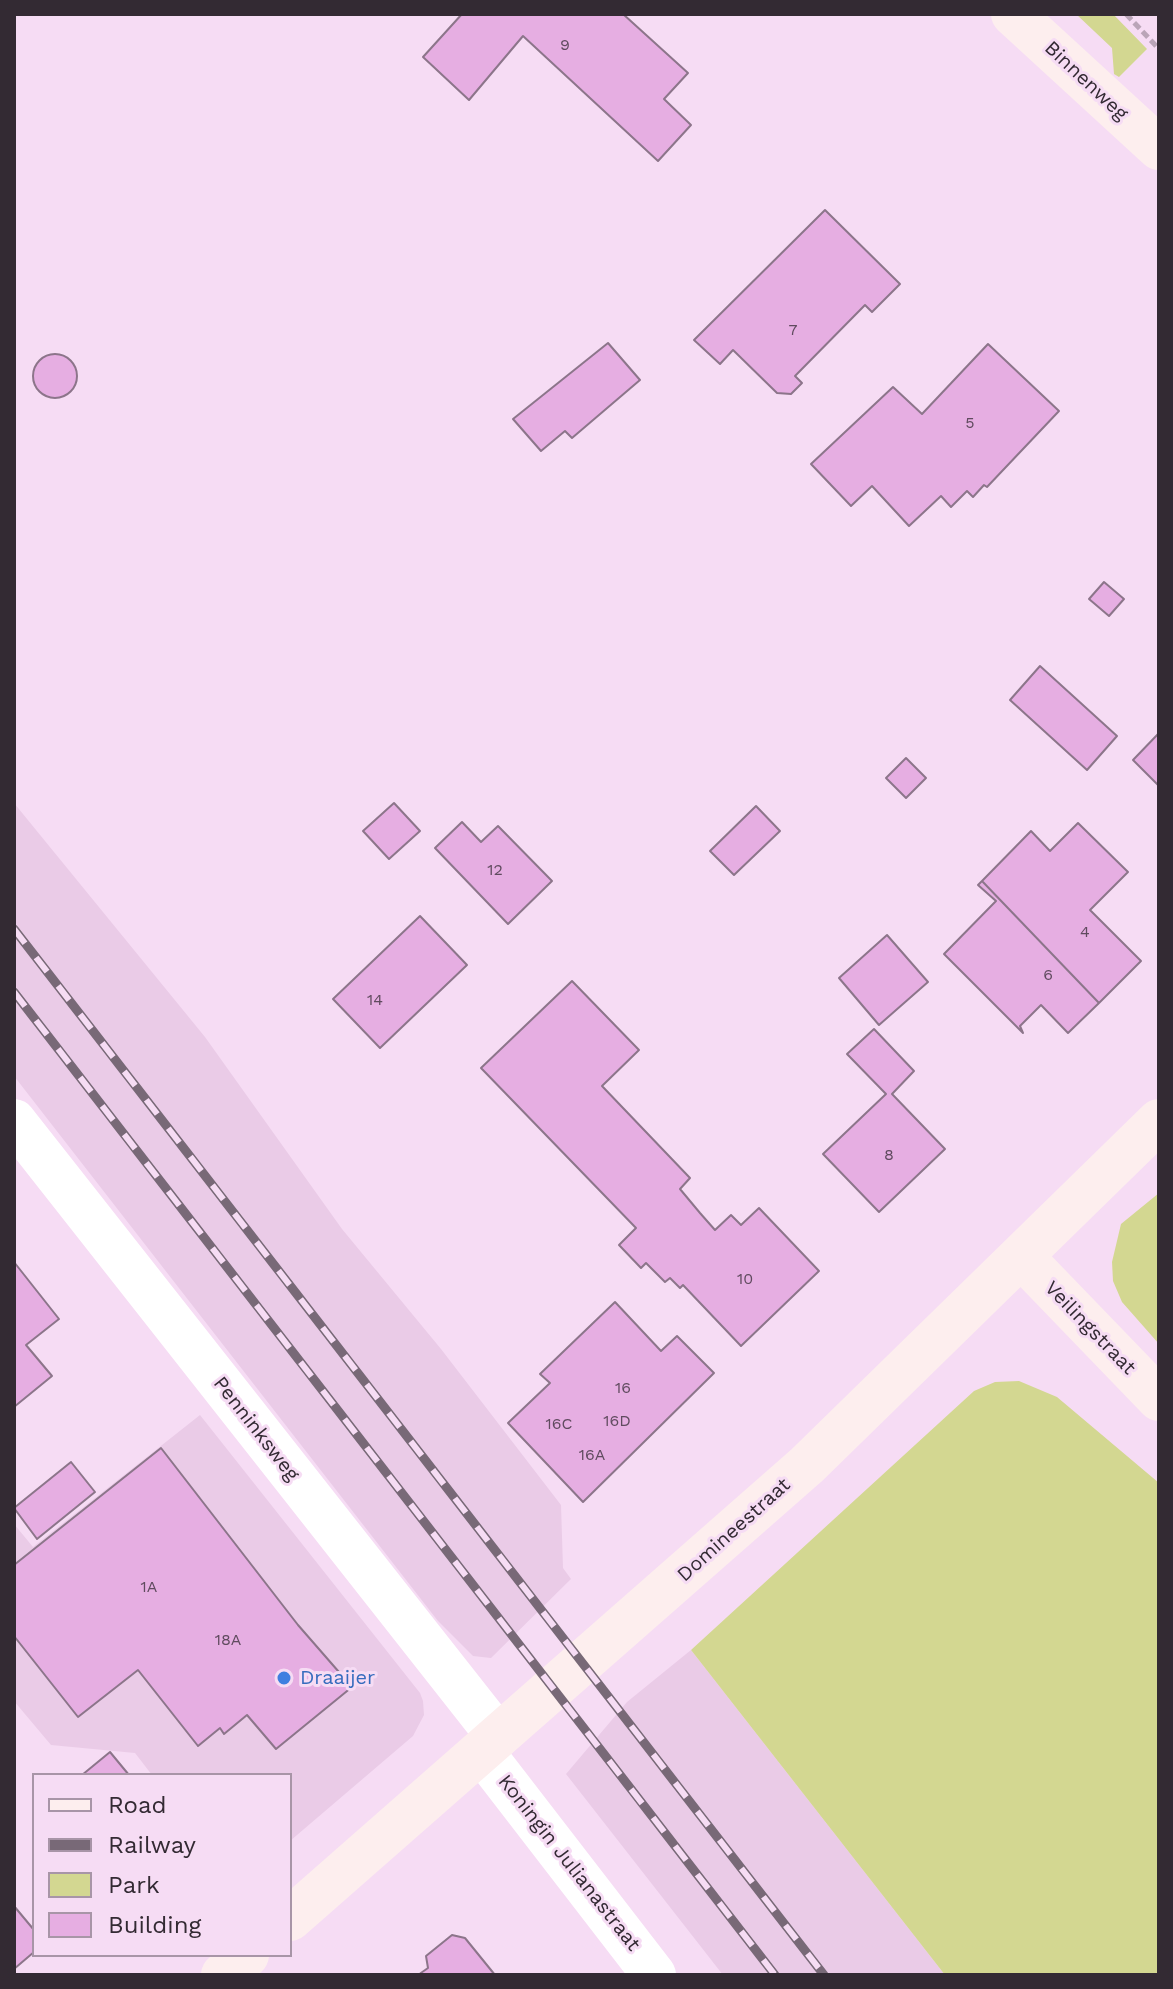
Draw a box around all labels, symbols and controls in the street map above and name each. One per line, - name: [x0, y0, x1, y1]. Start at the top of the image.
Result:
- house number: 9: [560, 35, 570, 55]
- street label: Binnenweg: [1039, 36, 1133, 126]
- house number: 7: [789, 320, 797, 340]
- house number: 5: [965, 413, 975, 433]
- house number: 12: [487, 860, 503, 880]
- house number: 4: [1080, 922, 1090, 942]
- house number: 6: [1043, 965, 1053, 985]
- house number: 14: [367, 990, 383, 1010]
- house number: 8: [884, 1145, 894, 1165]
- house number: 10: [737, 1269, 753, 1289]
- street label: Veilingstraat: [1039, 1276, 1141, 1380]
- street label: Penninksweg: [208, 1372, 304, 1486]
- house number: 16: [615, 1378, 631, 1398]
- house number: 16D: [603, 1411, 631, 1431]
- house number: 16C: [546, 1414, 572, 1434]
- house number: 16A: [579, 1445, 605, 1465]
- street label: Domineestraat: [673, 1473, 795, 1587]
- house number: 1A: [141, 1577, 157, 1597]
- house number: 18A: [215, 1630, 241, 1650]
- place label: Draaijer: [300, 1666, 375, 1690]
- marker: Draaijer: [275, 1669, 293, 1687]
- street label: Koningin Julianastraat: [493, 1770, 645, 1956]
- legend: [32, 1773, 292, 1957]
- text: Road: [108, 1791, 167, 1819]
- text: Railway: [108, 1831, 196, 1859]
- text: Park: [108, 1871, 160, 1899]
- text: Building: [108, 1911, 201, 1939]

